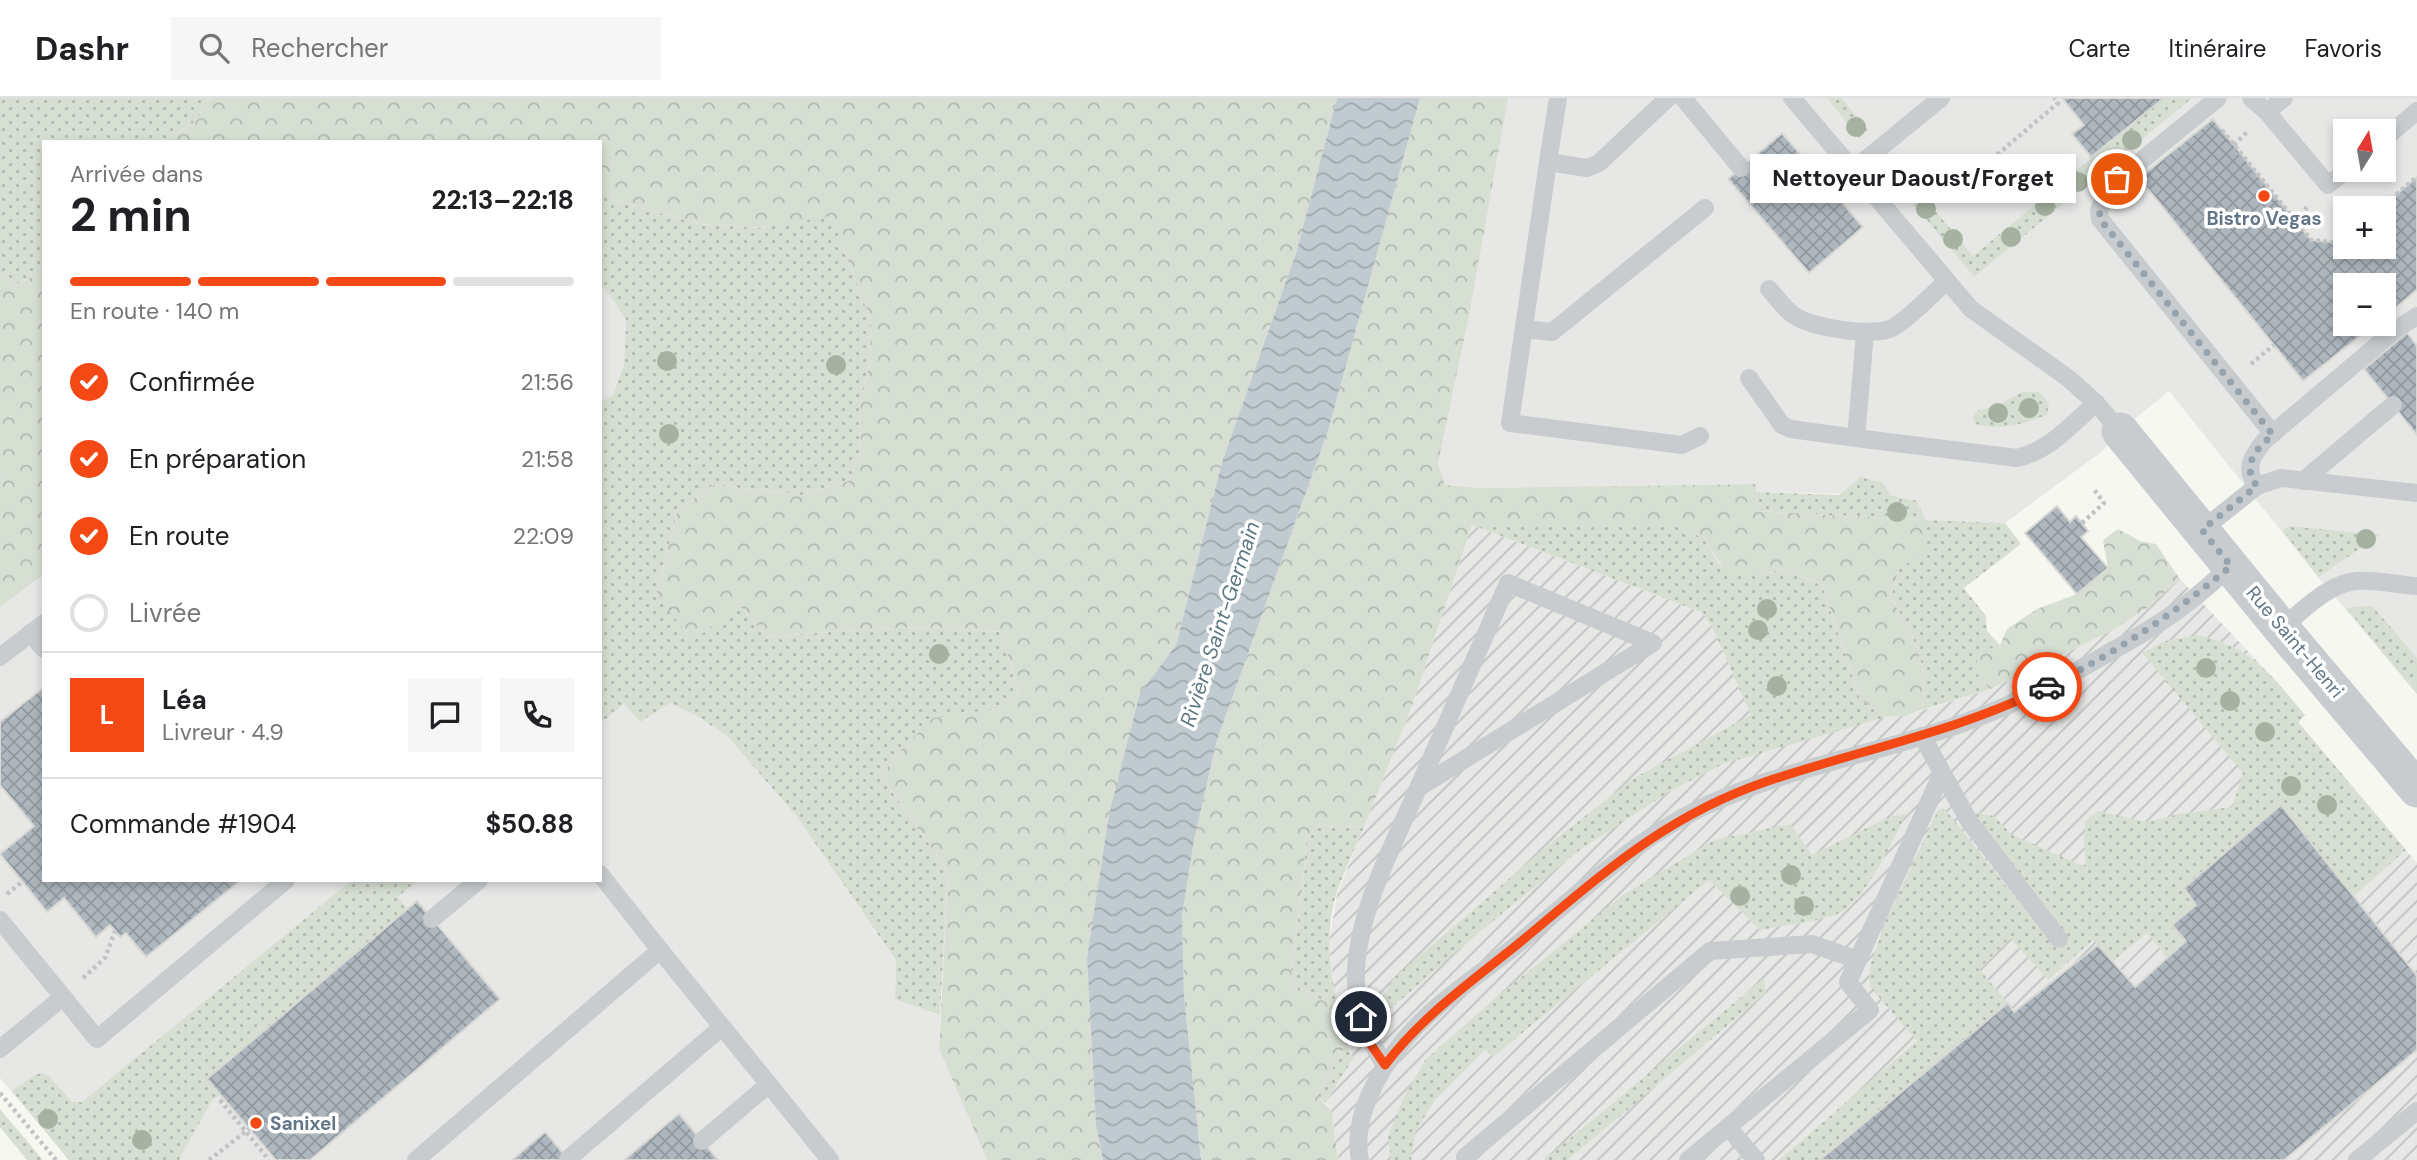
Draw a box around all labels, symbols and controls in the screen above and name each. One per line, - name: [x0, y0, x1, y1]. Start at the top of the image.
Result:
- search box: [171, 17, 661, 80]
- text: Dashr: [35, 27, 129, 70]
- icon: search: [195, 29, 233, 67]
- text: Rechercher: [251, 31, 388, 65]
- text: Carte: [2069, 33, 2130, 64]
- text: Itinéraire: [2168, 33, 2266, 64]
- text: Favoris: [2304, 33, 2382, 64]
- north arrow: [2333, 119, 2396, 182]
- map controls: [2333, 119, 2396, 336]
- pin: [2087, 149, 2147, 209]
- callout: Nettoyeur Daoust/Forget: [1750, 154, 2075, 204]
- text: Arrivée dans: [70, 159, 203, 189]
- icon: bag: [2098, 160, 2136, 198]
- text: Nettoyeur Daoust/Forget: [1772, 163, 2054, 193]
- text: 22:13–22:18: [432, 183, 574, 217]
- text: 2 min: [70, 185, 192, 245]
- marker: Bistro Vegas: [2256, 188, 2272, 204]
- button: +: [2333, 196, 2396, 259]
- place label: Bistro Vegas: [2206, 206, 2322, 231]
- button: −: [2333, 273, 2396, 336]
- text: En route · 140 m: [70, 296, 239, 326]
- icon: check: [70, 363, 108, 401]
- text: Confirmée: [129, 365, 255, 399]
- text: 21:56: [520, 367, 574, 397]
- icon: check: [70, 440, 108, 478]
- text: En préparation: [129, 442, 306, 476]
- text: 21:58: [521, 444, 574, 474]
- icon: check: [70, 517, 108, 555]
- water label: Rivière Saint-Germain: [1174, 518, 1266, 730]
- text: En route: [129, 519, 230, 553]
- text: 22:09: [513, 521, 574, 551]
- street label: Rue Saint-Henri: [2241, 581, 2349, 703]
- text: Livrée: [129, 596, 201, 630]
- courier: [2012, 652, 2082, 722]
- icon: car: [2028, 668, 2066, 706]
- button: chat: [408, 678, 482, 752]
- button: phone: [500, 678, 574, 752]
- text: Léa: [162, 683, 207, 717]
- text: L: [100, 698, 114, 732]
- text: Livreur · 4.9: [162, 717, 284, 747]
- text: Commande #1904: [70, 807, 296, 841]
- text: $50.88: [485, 807, 574, 841]
- pin: [1331, 987, 1391, 1047]
- icon: home: [1342, 998, 1380, 1036]
- place label: Sanixel: [270, 1111, 336, 1136]
- marker: Sanixel: [248, 1115, 264, 1131]

